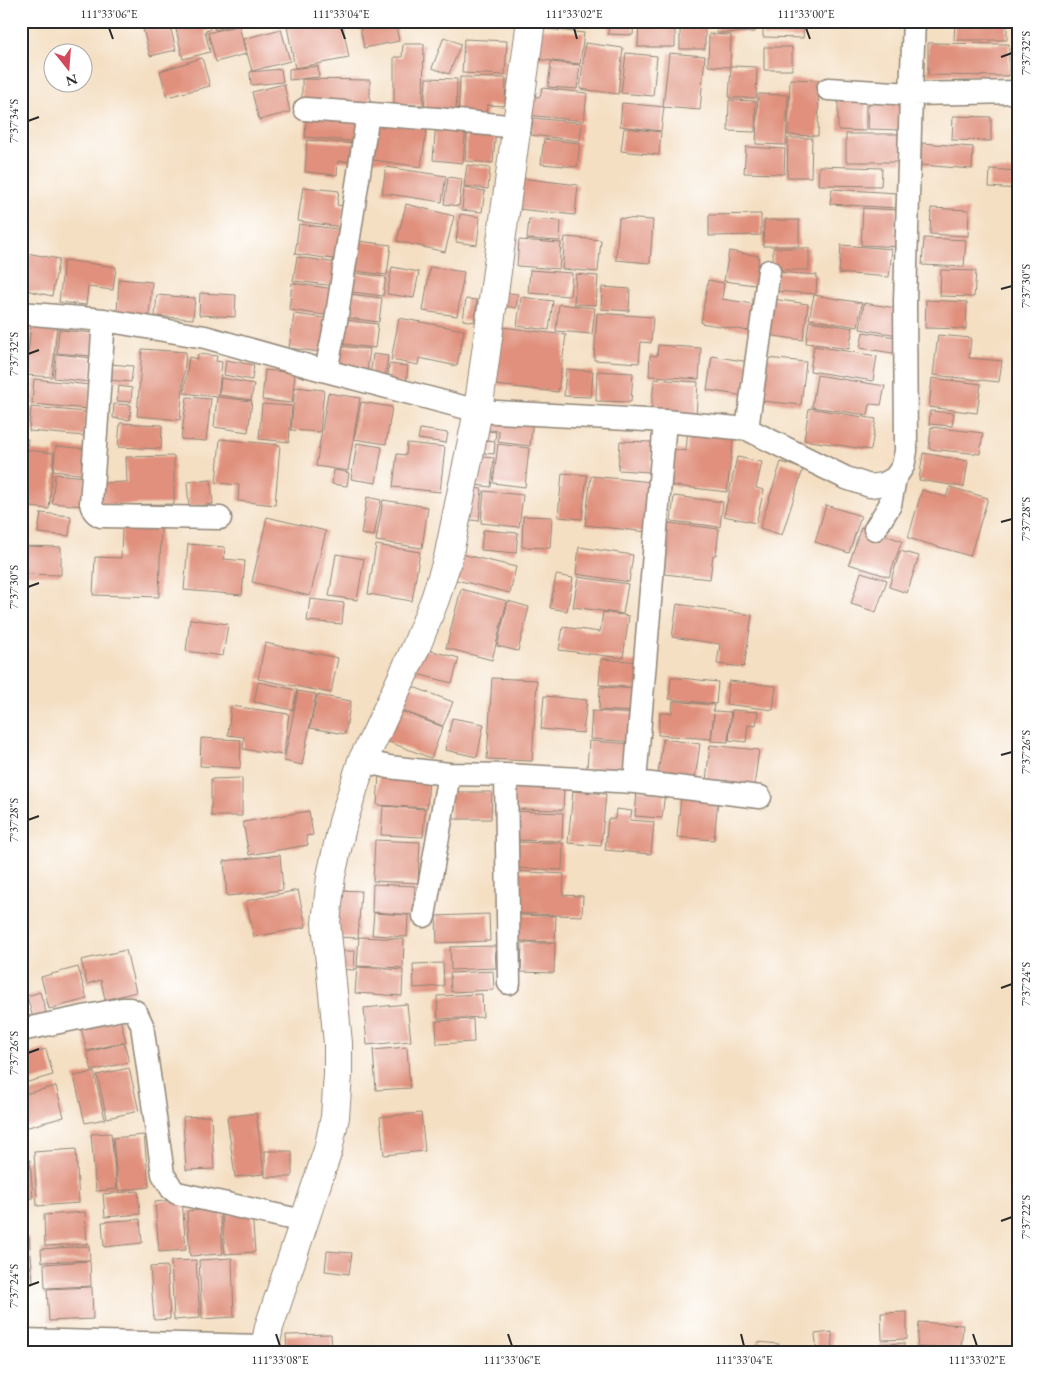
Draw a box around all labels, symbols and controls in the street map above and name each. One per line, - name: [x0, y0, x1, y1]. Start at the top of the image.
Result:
- text: 111°33'06"E: [81, 6, 138, 22]
- text: 111°33'04"E: [313, 6, 370, 22]
- text: 111°33'02"E: [546, 6, 603, 22]
- text: 111°33'00"E: [778, 6, 835, 22]
- text: 7°37'32"S: [1018, 30, 1034, 75]
- north arrow: [42, 42, 92, 92]
- text: N: [63, 70, 80, 91]
- text: 7°37'34"S: [6, 98, 22, 143]
- text: 7°37'30"S: [1018, 263, 1034, 308]
- text: 7°37'32"S: [6, 331, 22, 376]
- text: 7°37'28"S: [1018, 496, 1034, 541]
- text: 7°37'30"S: [6, 564, 22, 609]
- text: 7°37'26"S: [1018, 729, 1034, 774]
- text: 7°37'28"S: [6, 797, 22, 842]
- text: 7°37'24"S: [1018, 961, 1034, 1006]
- text: 7°37'26"S: [6, 1030, 22, 1075]
- text: 7°37'22"S: [1018, 1194, 1034, 1239]
- text: 7°37'24"S: [6, 1263, 22, 1308]
- text: 111°33'08"E: [252, 1352, 309, 1368]
- text: 111°33'06"E: [484, 1352, 541, 1368]
- text: 111°33'04"E: [716, 1352, 773, 1368]
- text: 111°33'02"E: [949, 1352, 1006, 1368]

